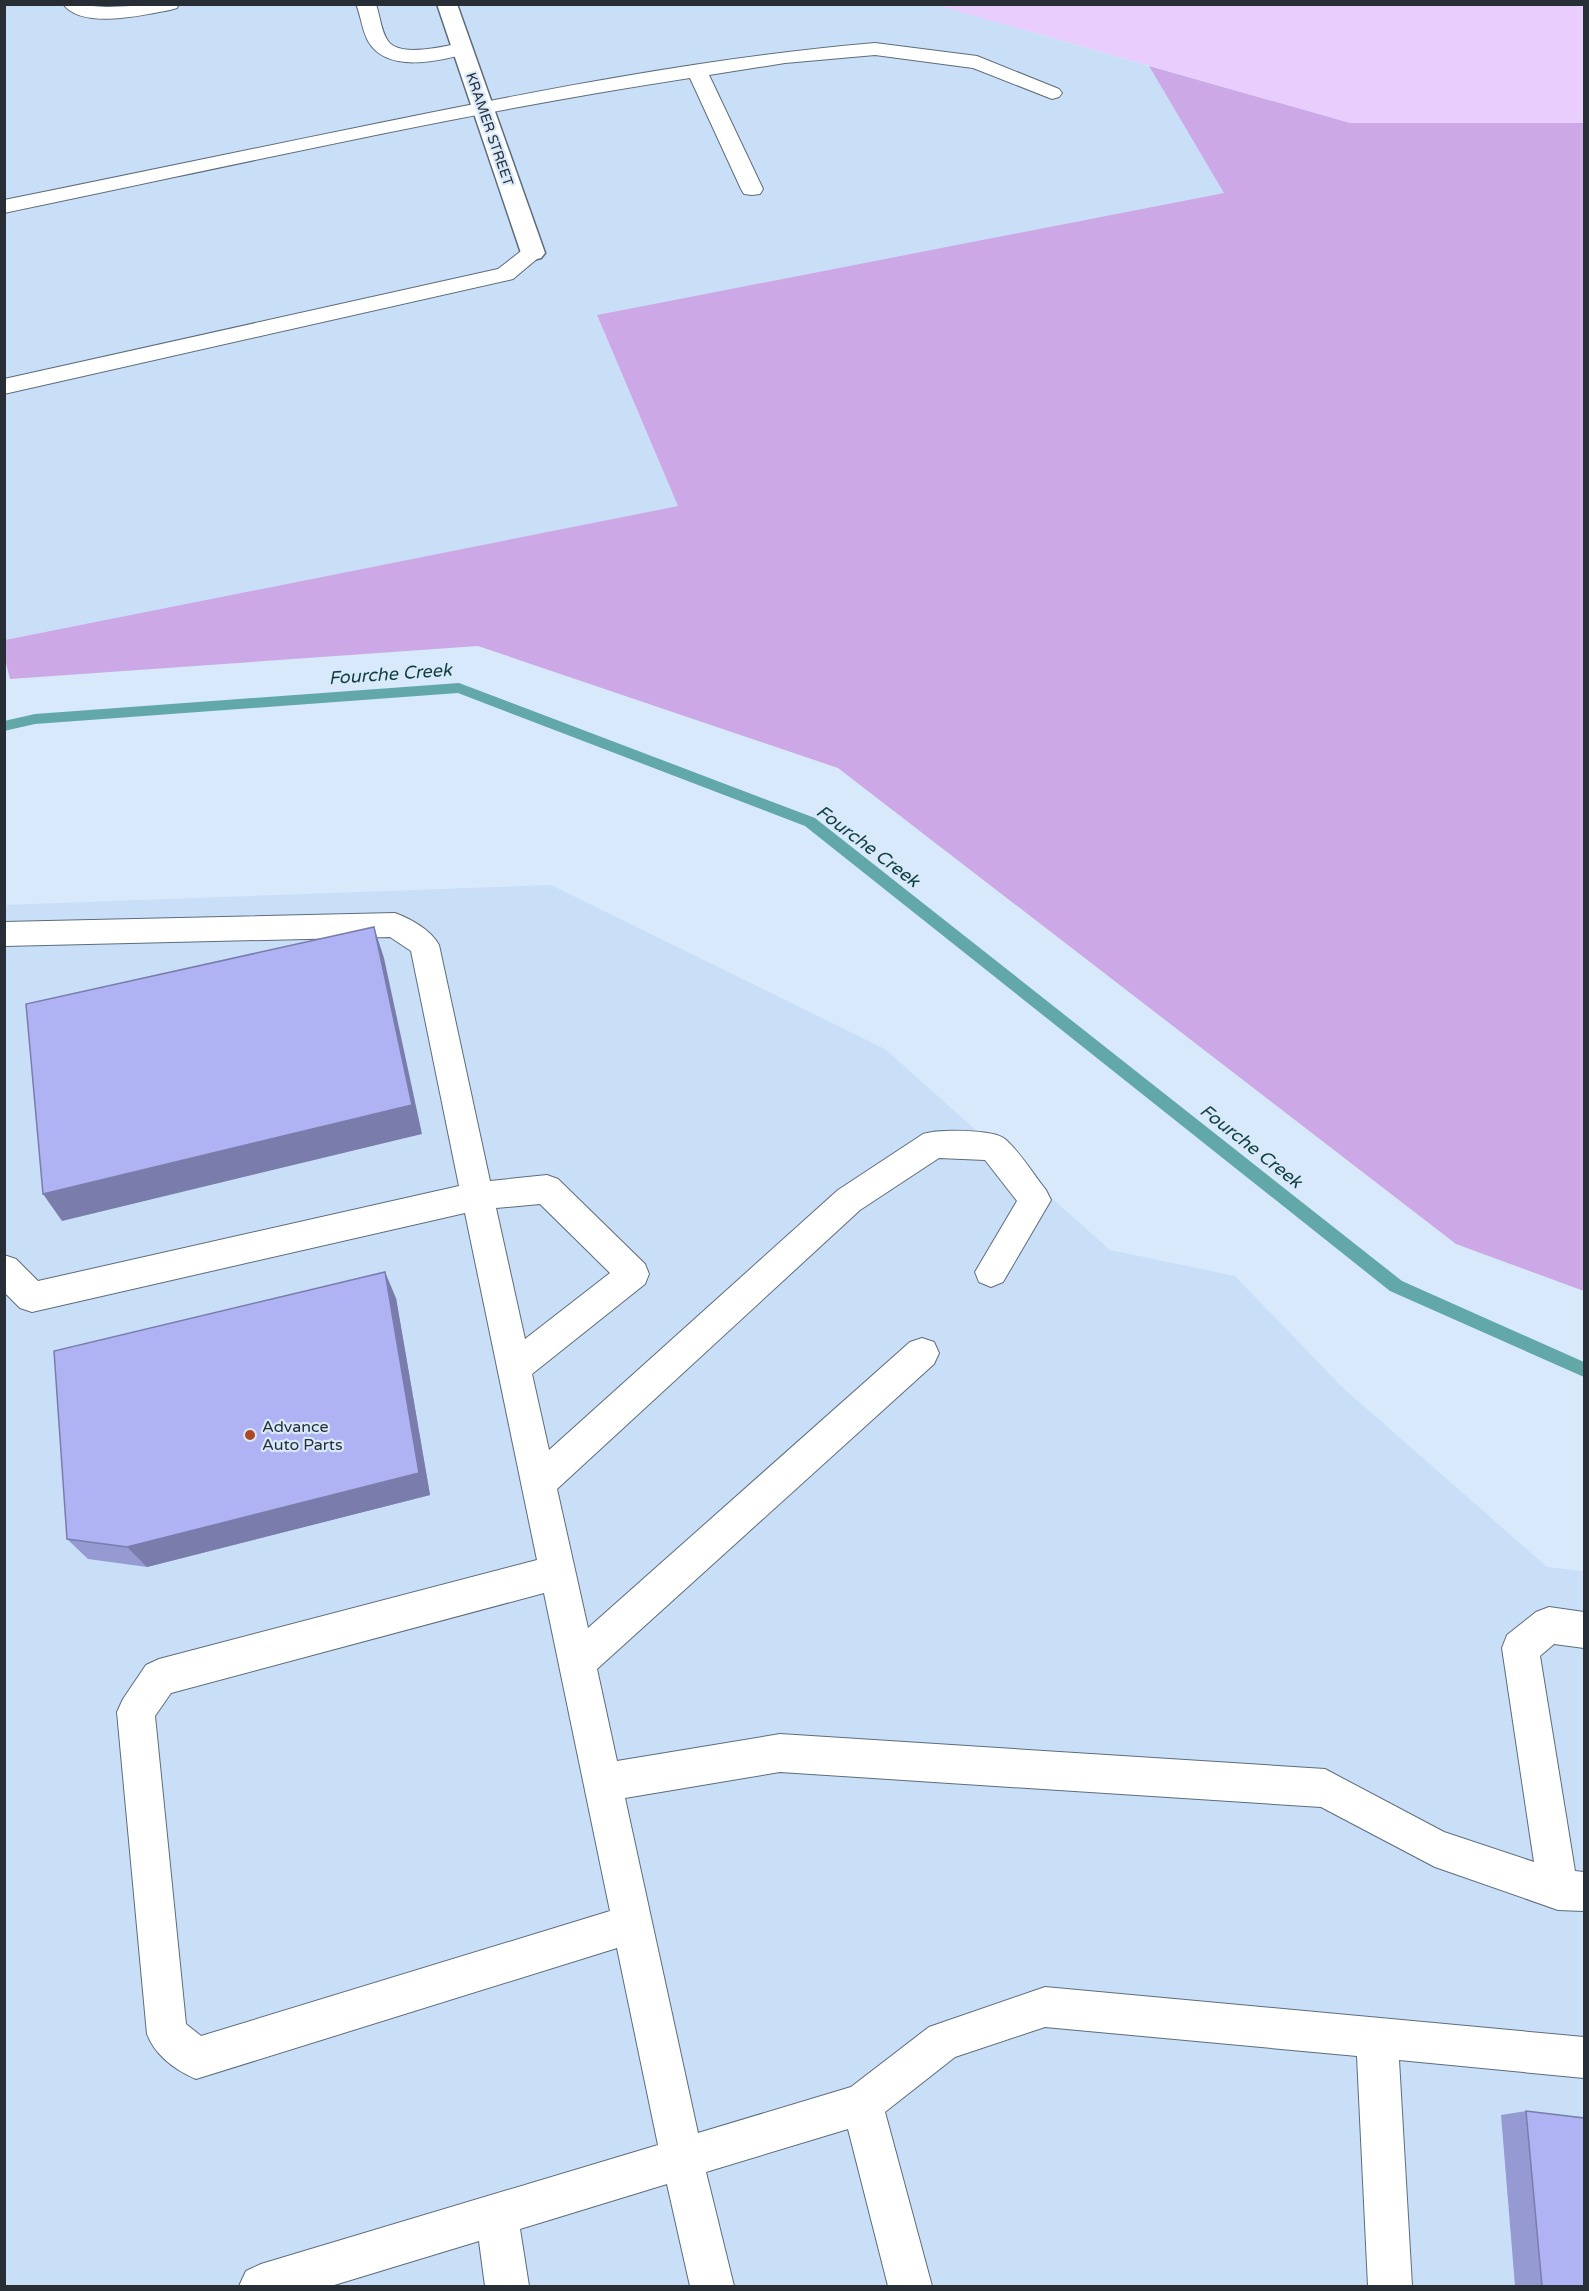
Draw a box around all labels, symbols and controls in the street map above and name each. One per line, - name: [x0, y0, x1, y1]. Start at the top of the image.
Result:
- street label: KRAMER STREET: [462, 70, 517, 189]
- water label: Fourche Creek: [328, 659, 453, 689]
- water label: Fourche Creek: [812, 800, 925, 893]
- water label: Fourche Creek: [1196, 1099, 1307, 1193]
- place label: Advance Auto Parts: [262, 1417, 343, 1455]
- marker: Advance Auto Parts: [243, 1428, 257, 1442]

